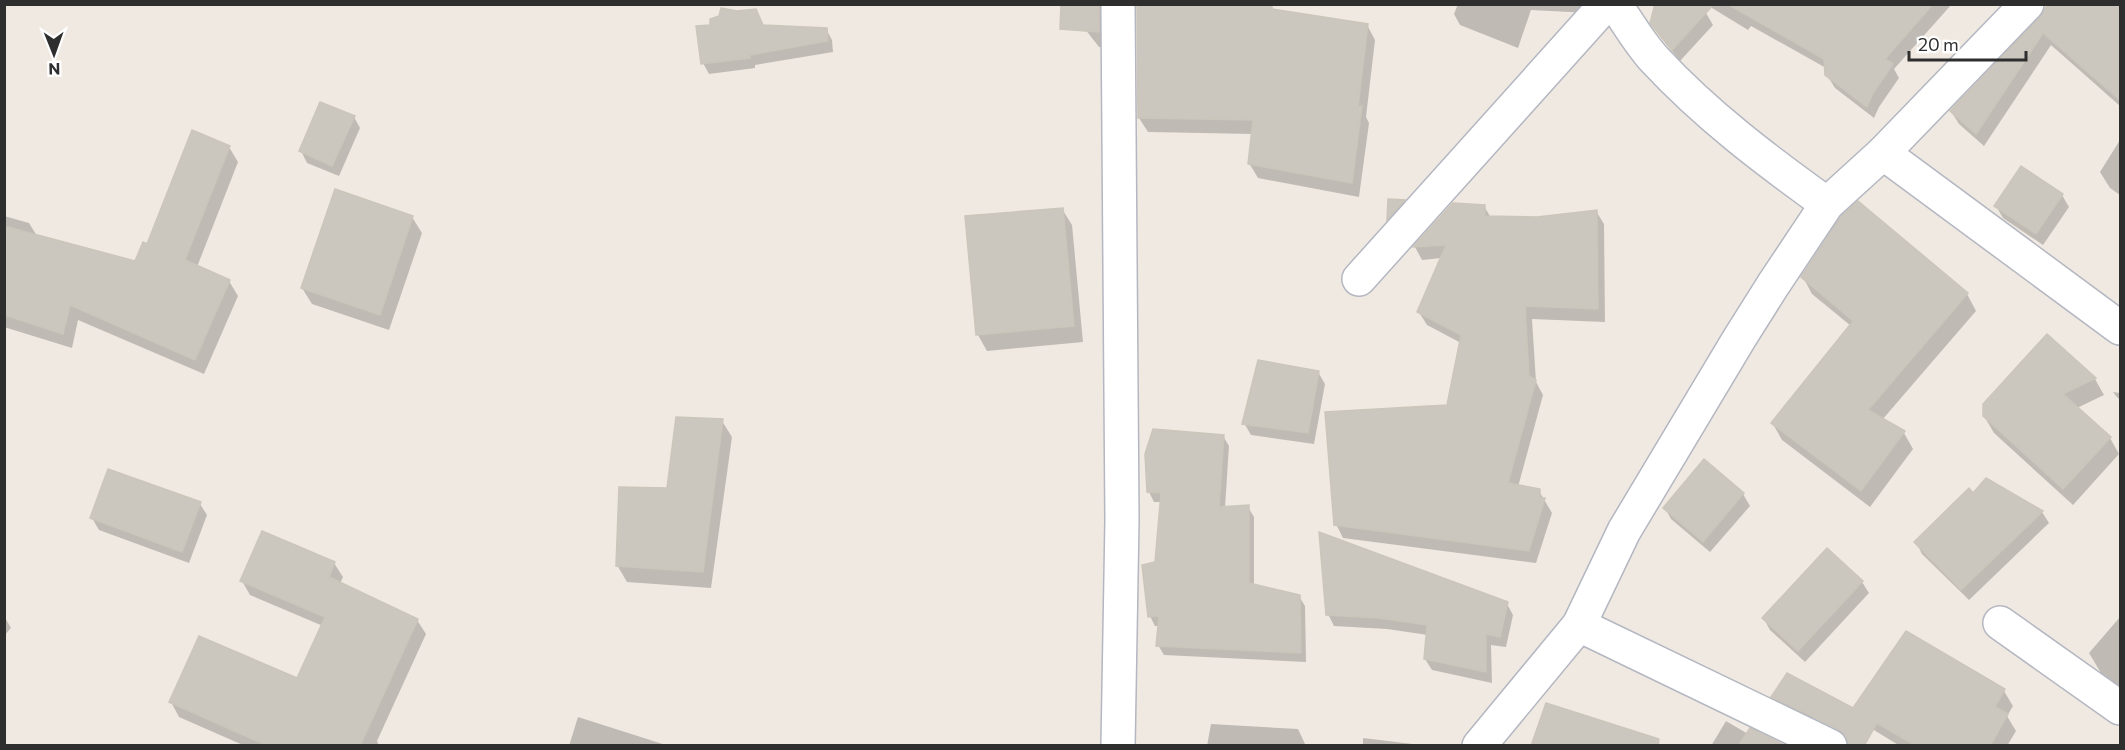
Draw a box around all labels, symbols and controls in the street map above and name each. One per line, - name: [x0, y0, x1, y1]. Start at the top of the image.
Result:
- north arrow: [24, 24, 84, 84]
- scale bar: [1909, 24, 2026, 62]
- text: 20 m: [1918, 33, 1959, 55]
- text: N: [48, 60, 60, 79]

